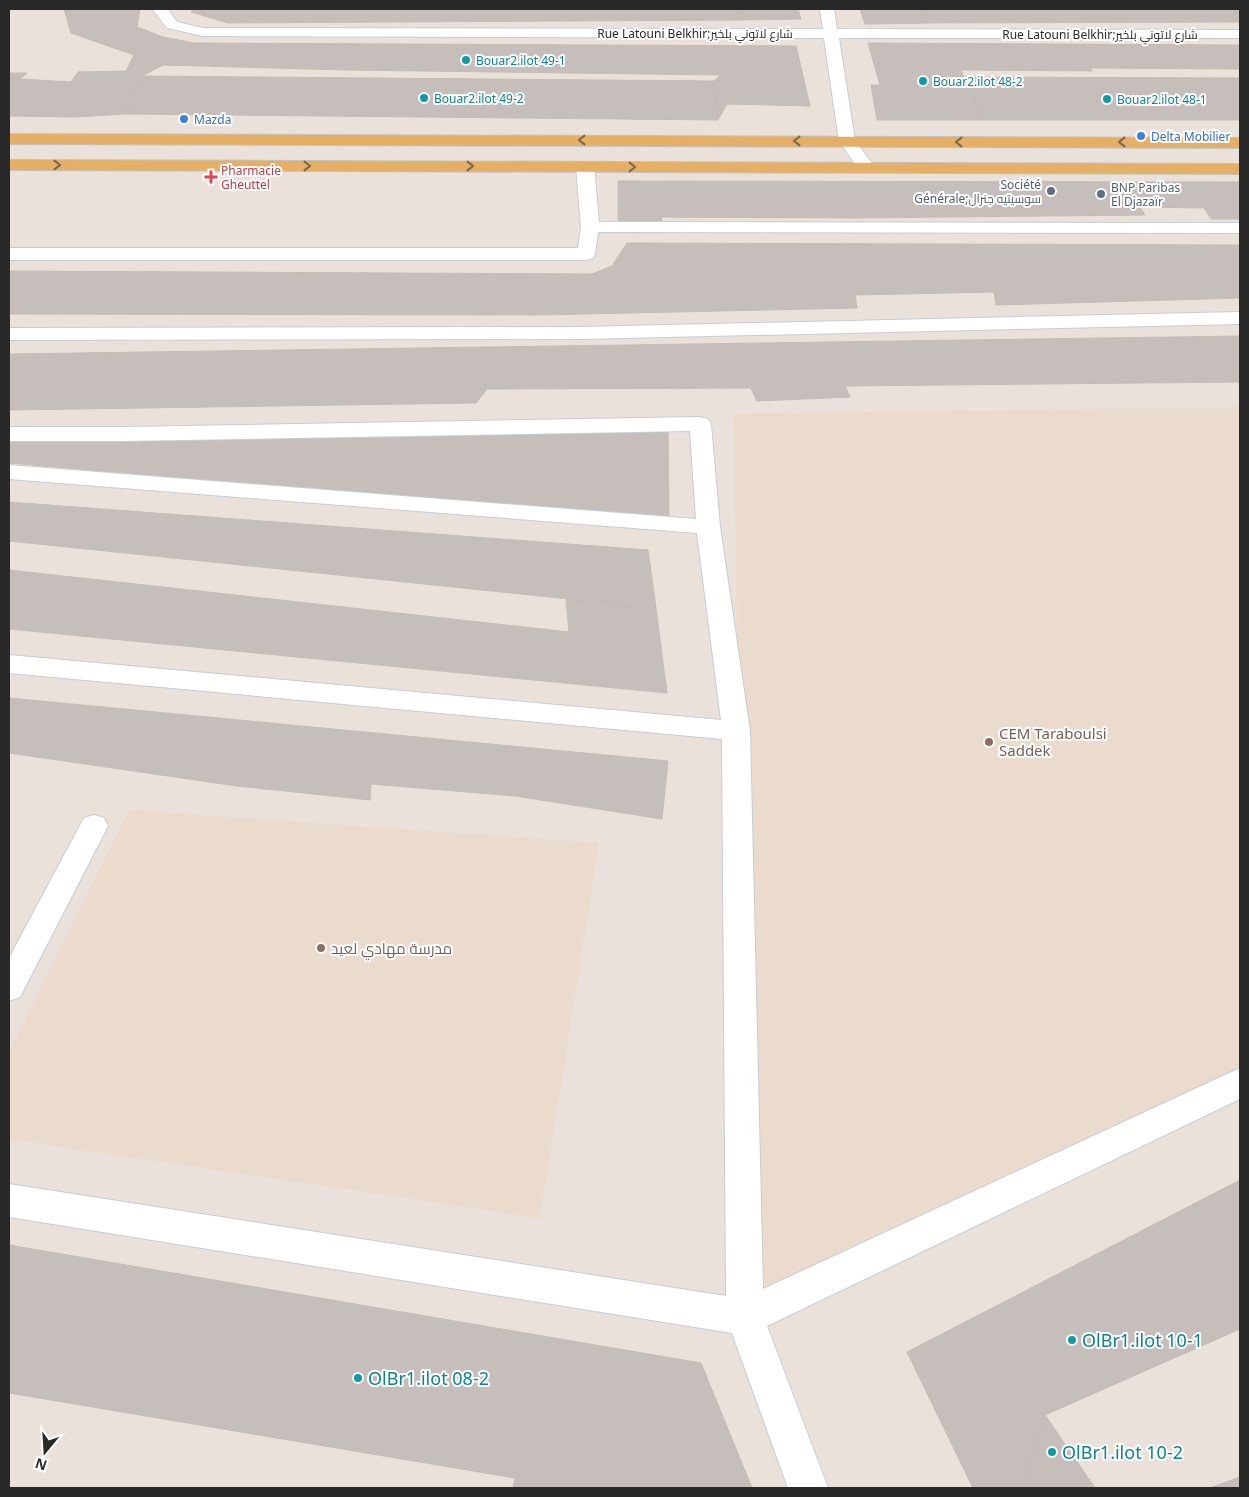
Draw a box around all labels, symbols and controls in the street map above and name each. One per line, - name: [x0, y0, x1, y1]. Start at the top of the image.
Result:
- street label: Rue Latouni Belkhir;شارع لاتوني بلخير: [597, 25, 793, 44]
- street label: Rue Latouni Belkhir;شارع لاتوني بلخير: [1002, 26, 1198, 45]
- place label: Bouar2.ilot 49-1: [476, 52, 566, 69]
- marker: Bouar2.ilot 49-1: [460, 54, 472, 66]
- place label: Bouar2.ilot 48-2: [933, 73, 1023, 90]
- marker: Bouar2.ilot 48-2: [917, 75, 929, 87]
- place label: Bouar2.ilot 49-2: [434, 90, 524, 107]
- place label: Bouar2.ilot 48-1: [1117, 91, 1207, 108]
- marker: Bouar2.ilot 49-2: [418, 92, 430, 104]
- marker: Bouar2.ilot 48-1: [1101, 93, 1113, 105]
- place label: Mazda: [194, 111, 231, 128]
- marker: Mazda: [178, 113, 190, 125]
- place label: Delta Mobilier: [1151, 128, 1230, 145]
- marker: Delta Mobilier: [1135, 130, 1147, 142]
- one-way arrow: [577, 135, 585, 145]
- one-way arrow: [792, 136, 800, 146]
- one-way arrow: [955, 137, 962, 147]
- one-way arrow: [1117, 137, 1125, 147]
- one-way arrow: [54, 160, 62, 170]
- one-way arrow: [304, 161, 312, 171]
- one-way arrow: [466, 161, 474, 171]
- place label: Pharmacie Gheuttel: [221, 162, 281, 193]
- one-way arrow: [629, 162, 637, 172]
- marker: Pharmacie Gheuttel: [205, 171, 217, 183]
- place label: Société Générale;سوسيتيه جنرال: [914, 176, 1041, 207]
- place label: BNP Paribas El Djazaïr: [1111, 179, 1180, 210]
- marker: Société Générale;سوسيتيه جنرال: [1045, 185, 1057, 197]
- marker: BNP Paribas El Djazaïr: [1095, 188, 1107, 200]
- place label: CEM Taraboulsi Saddek: [999, 723, 1107, 760]
- marker: CEM Taraboulsi Saddek: [983, 736, 995, 748]
- place label: مدرسة مهادي لعيد: [331, 938, 452, 961]
- marker: مدرسة مهادي لعيد: [315, 942, 327, 954]
- place label: OlBr1.ilot 10-1: [1082, 1328, 1203, 1352]
- marker: OlBr1.ilot 10-1: [1066, 1334, 1078, 1346]
- place label: OlBr1.ilot 08-2: [368, 1366, 489, 1390]
- marker: OlBr1.ilot 08-2: [352, 1372, 364, 1384]
- north arrow: [20, 1427, 70, 1477]
- place label: OlBr1.ilot 10-2: [1062, 1440, 1183, 1464]
- marker: OlBr1.ilot 10-2: [1046, 1446, 1058, 1458]
- text: N: [32, 1454, 49, 1476]

